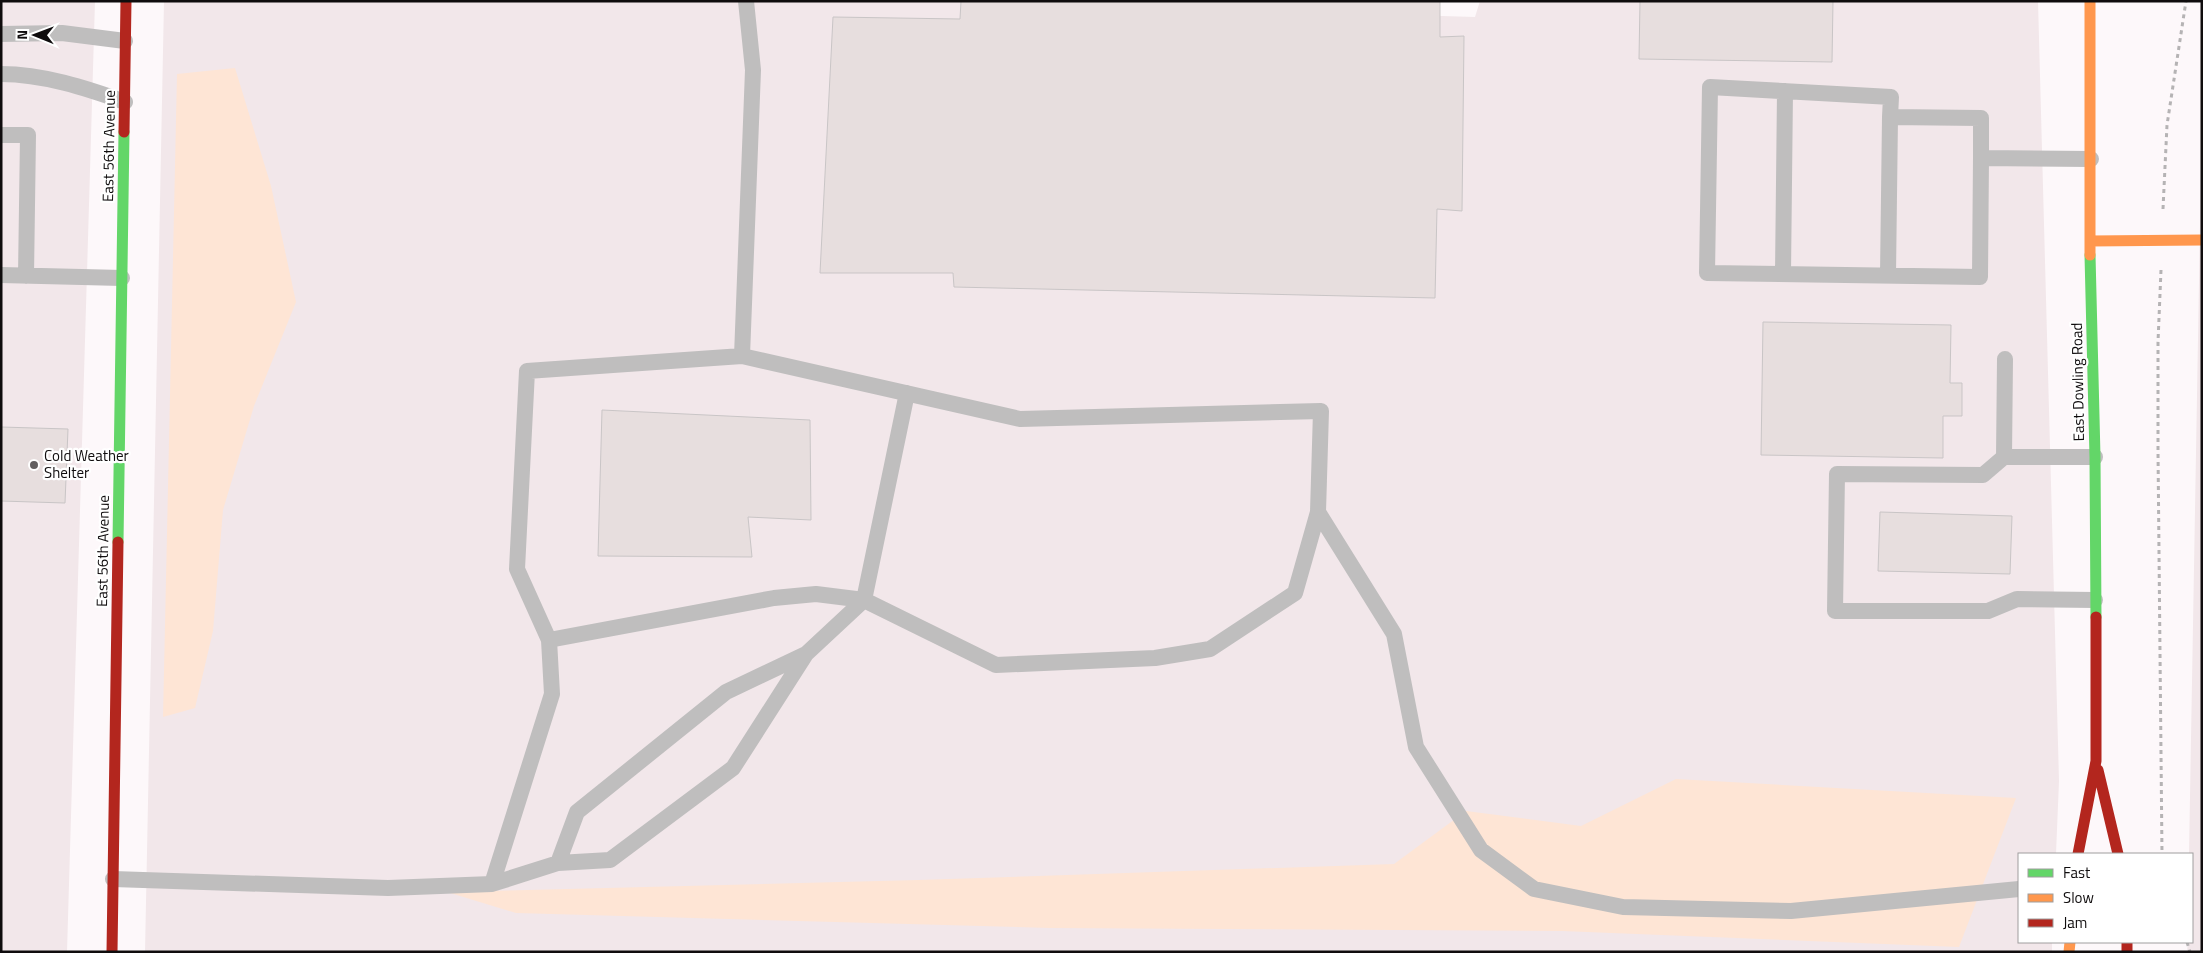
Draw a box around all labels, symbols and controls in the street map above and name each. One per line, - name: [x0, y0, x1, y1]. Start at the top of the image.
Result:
- north arrow: [10, 10, 60, 60]
- text: N: [11, 30, 32, 40]
- street label: East 56th Avenue: [96, 90, 121, 202]
- street label: East Dowling Road: [2065, 323, 2090, 441]
- place label: Cold Weather Shelter: [44, 444, 129, 484]
- marker: Cold Weather Shelter: [28, 459, 40, 471]
- street label: East 56th Avenue: [90, 495, 115, 607]
- legend: [2018, 853, 2193, 943]
- text: Fast: [2063, 861, 2091, 884]
- text: Slow: [2063, 886, 2094, 909]
- text: Jam: [2063, 911, 2087, 934]

